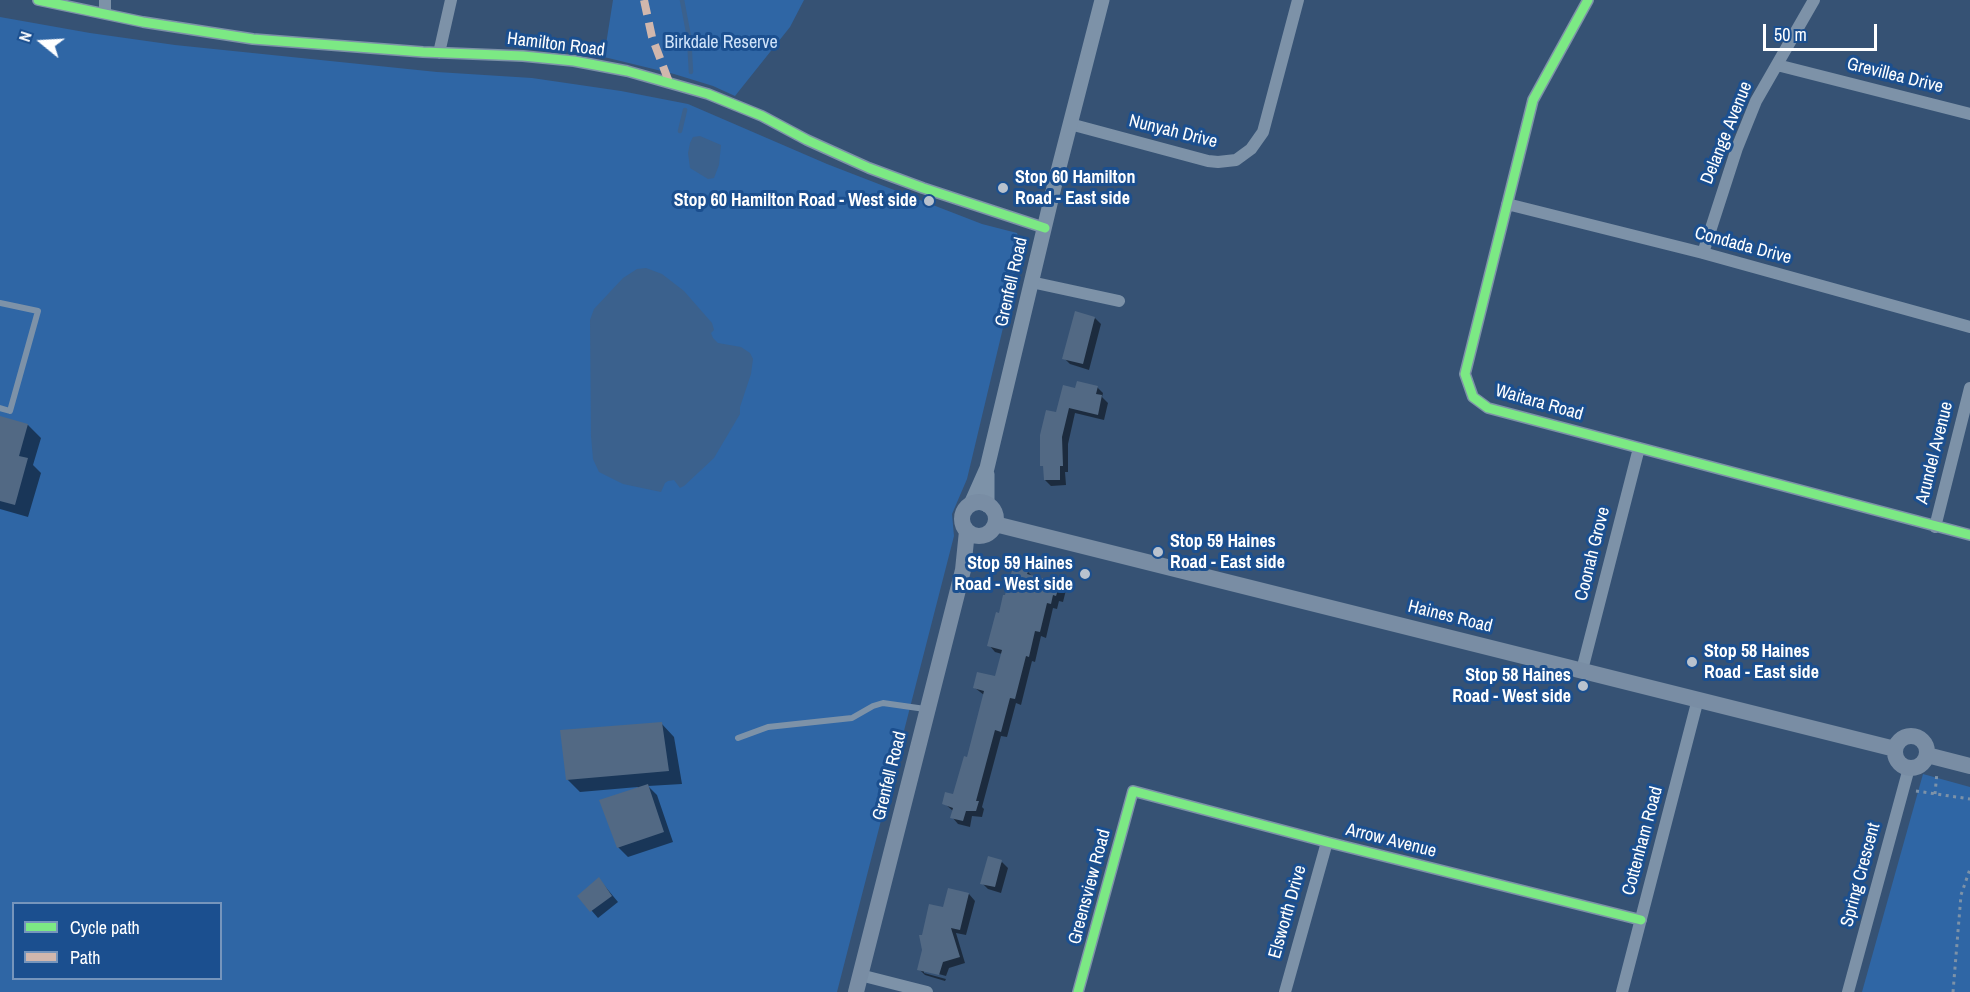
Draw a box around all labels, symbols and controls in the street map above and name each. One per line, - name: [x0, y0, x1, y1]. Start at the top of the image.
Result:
- north arrow: [12, 12, 72, 72]
- scale bar: [1766, 12, 1880, 50]
- text: 50 m: [1774, 22, 1807, 47]
- street label: Hamilton Road: [506, 28, 606, 62]
- text: N: [13, 29, 37, 44]
- park label: Birkdale Reserve: [664, 32, 778, 54]
- street label: Grevillea Drive: [1845, 54, 1945, 98]
- street label: Delange Avenue: [1697, 78, 1757, 188]
- street label: Nunyah Drive: [1127, 111, 1219, 153]
- place label: Stop 60 Hamilton Road - East side: [1015, 167, 1136, 210]
- marker: Stop 60 Hamilton Road - East side: [996, 181, 1010, 195]
- place label: Stop 60 Hamilton Road - West side: [674, 190, 917, 212]
- marker: Stop 60 Hamilton Road - West side: [922, 194, 936, 208]
- street label: Condada Drive: [1692, 223, 1794, 269]
- street label: Grenfell Road: [991, 235, 1033, 329]
- street label: Waitara Road: [1493, 380, 1585, 426]
- street label: Arundel Avenue: [1912, 400, 1958, 506]
- street label: Coonah Grove: [1571, 505, 1615, 603]
- place label: Stop 59 Haines Road - East side: [1170, 531, 1285, 574]
- marker: Stop 59 Haines Road - East side: [1151, 545, 1165, 559]
- place label: Stop 59 Haines Road - West side: [954, 553, 1073, 596]
- marker: Stop 59 Haines Road - West side: [1078, 567, 1092, 581]
- street label: Haines Road: [1406, 596, 1494, 638]
- place label: Stop 58 Haines Road - East side: [1704, 641, 1819, 684]
- marker: Stop 58 Haines Road - East side: [1685, 655, 1699, 669]
- place label: Stop 58 Haines Road - West side: [1452, 665, 1571, 708]
- marker: Stop 58 Haines Road - West side: [1576, 679, 1590, 693]
- street label: Grenfell Road: [869, 729, 911, 823]
- street label: Cottenham Road: [1618, 784, 1668, 898]
- street label: Arrow Avenue: [1344, 819, 1438, 863]
- street label: Spring Crescent: [1837, 821, 1885, 929]
- street label: Greensview Road: [1064, 827, 1116, 947]
- street label: Elsworth Drive: [1264, 863, 1312, 961]
- legend: [12, 902, 222, 980]
- text: Cycle path: [70, 915, 140, 940]
- text: Path: [70, 945, 100, 970]

